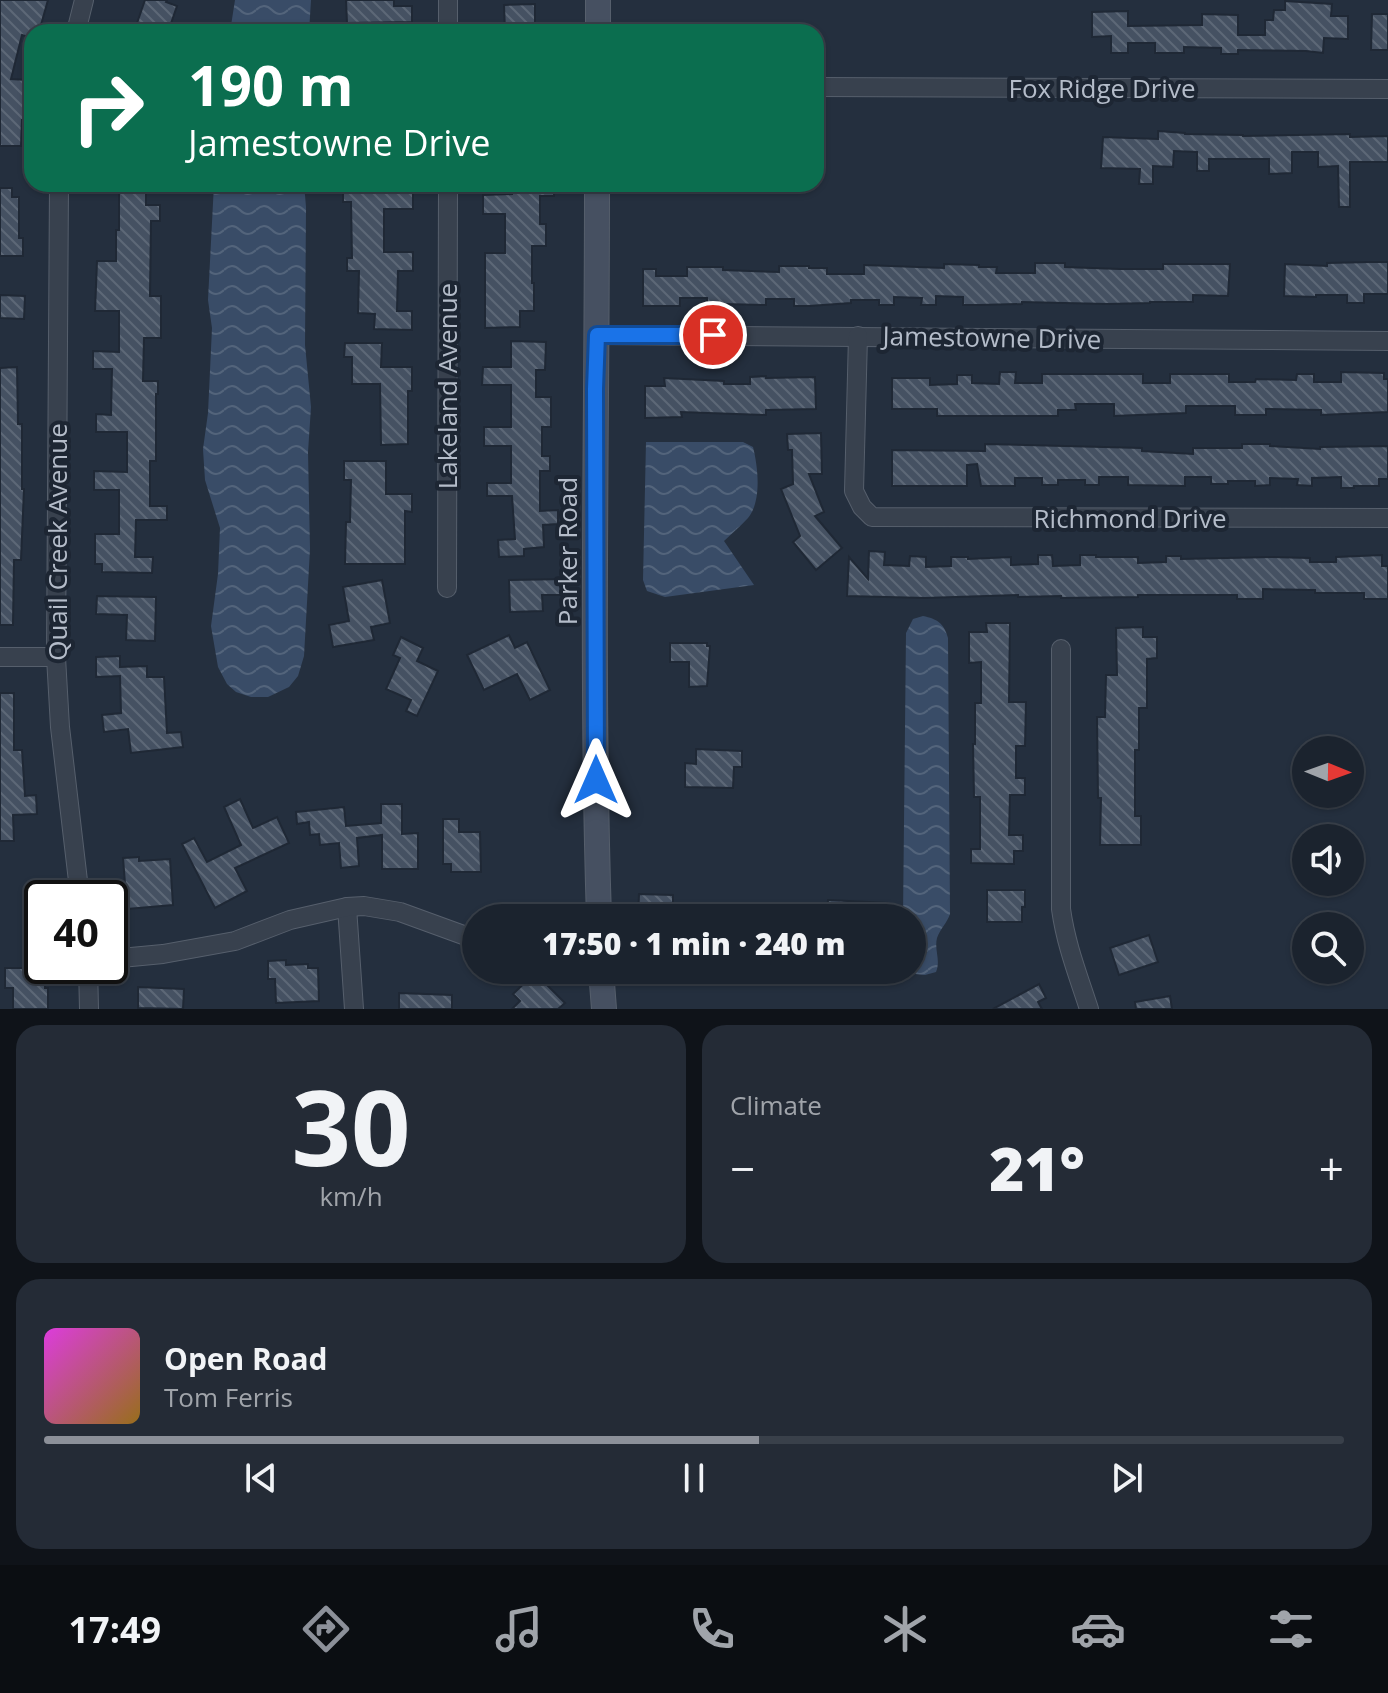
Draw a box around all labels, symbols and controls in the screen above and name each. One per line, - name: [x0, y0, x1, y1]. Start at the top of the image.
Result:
- text: 190 m: [188, 46, 354, 122]
- icon: right: [56, 56, 160, 160]
- street label: Fox Ridge Drive: [1008, 70, 1196, 106]
- text: Jamestowne Drive: [188, 118, 491, 167]
- street label: Lakeland Avenue: [429, 283, 465, 489]
- pin: [679, 301, 747, 369]
- icon: arrive: [691, 313, 735, 357]
- street label: Jamestowne Drive: [879, 317, 1102, 357]
- street label: Quail Creek Avenue: [39, 423, 75, 661]
- street label: Parker Road: [549, 477, 585, 625]
- street label: Richmond Drive: [1034, 500, 1226, 536]
- north arrow: [1292, 736, 1364, 808]
- map controls: [1292, 736, 1364, 984]
- position arrow: [554, 738, 638, 822]
- button: sound: [1292, 824, 1364, 896]
- speed limit sign: 40: [24, 880, 128, 984]
- button: search: [1292, 912, 1364, 984]
- text: 17:50 · 1 min · 240 m: [542, 923, 846, 964]
- text: 30: [292, 1055, 410, 1196]
- text: Climate: [730, 1087, 822, 1123]
- text: 21°: [989, 1127, 1085, 1209]
- text: −: [730, 1138, 755, 1198]
- text: +: [1319, 1138, 1344, 1198]
- text: km/h: [319, 1178, 383, 1214]
- text: Open Road: [164, 1338, 328, 1379]
- text: Tom Ferris: [164, 1379, 293, 1415]
- icon: previous: [239, 1456, 283, 1500]
- icon: pause: [672, 1456, 716, 1500]
- icon: next: [1105, 1456, 1149, 1500]
- icon: directions: [298, 1601, 354, 1657]
- icon: music: [491, 1601, 547, 1657]
- icon: phone: [684, 1601, 740, 1657]
- icon: climate: [877, 1601, 933, 1657]
- icon: car: [1070, 1601, 1126, 1657]
- icon: filters: [1263, 1601, 1319, 1657]
- text: 17:49: [69, 1605, 161, 1654]

